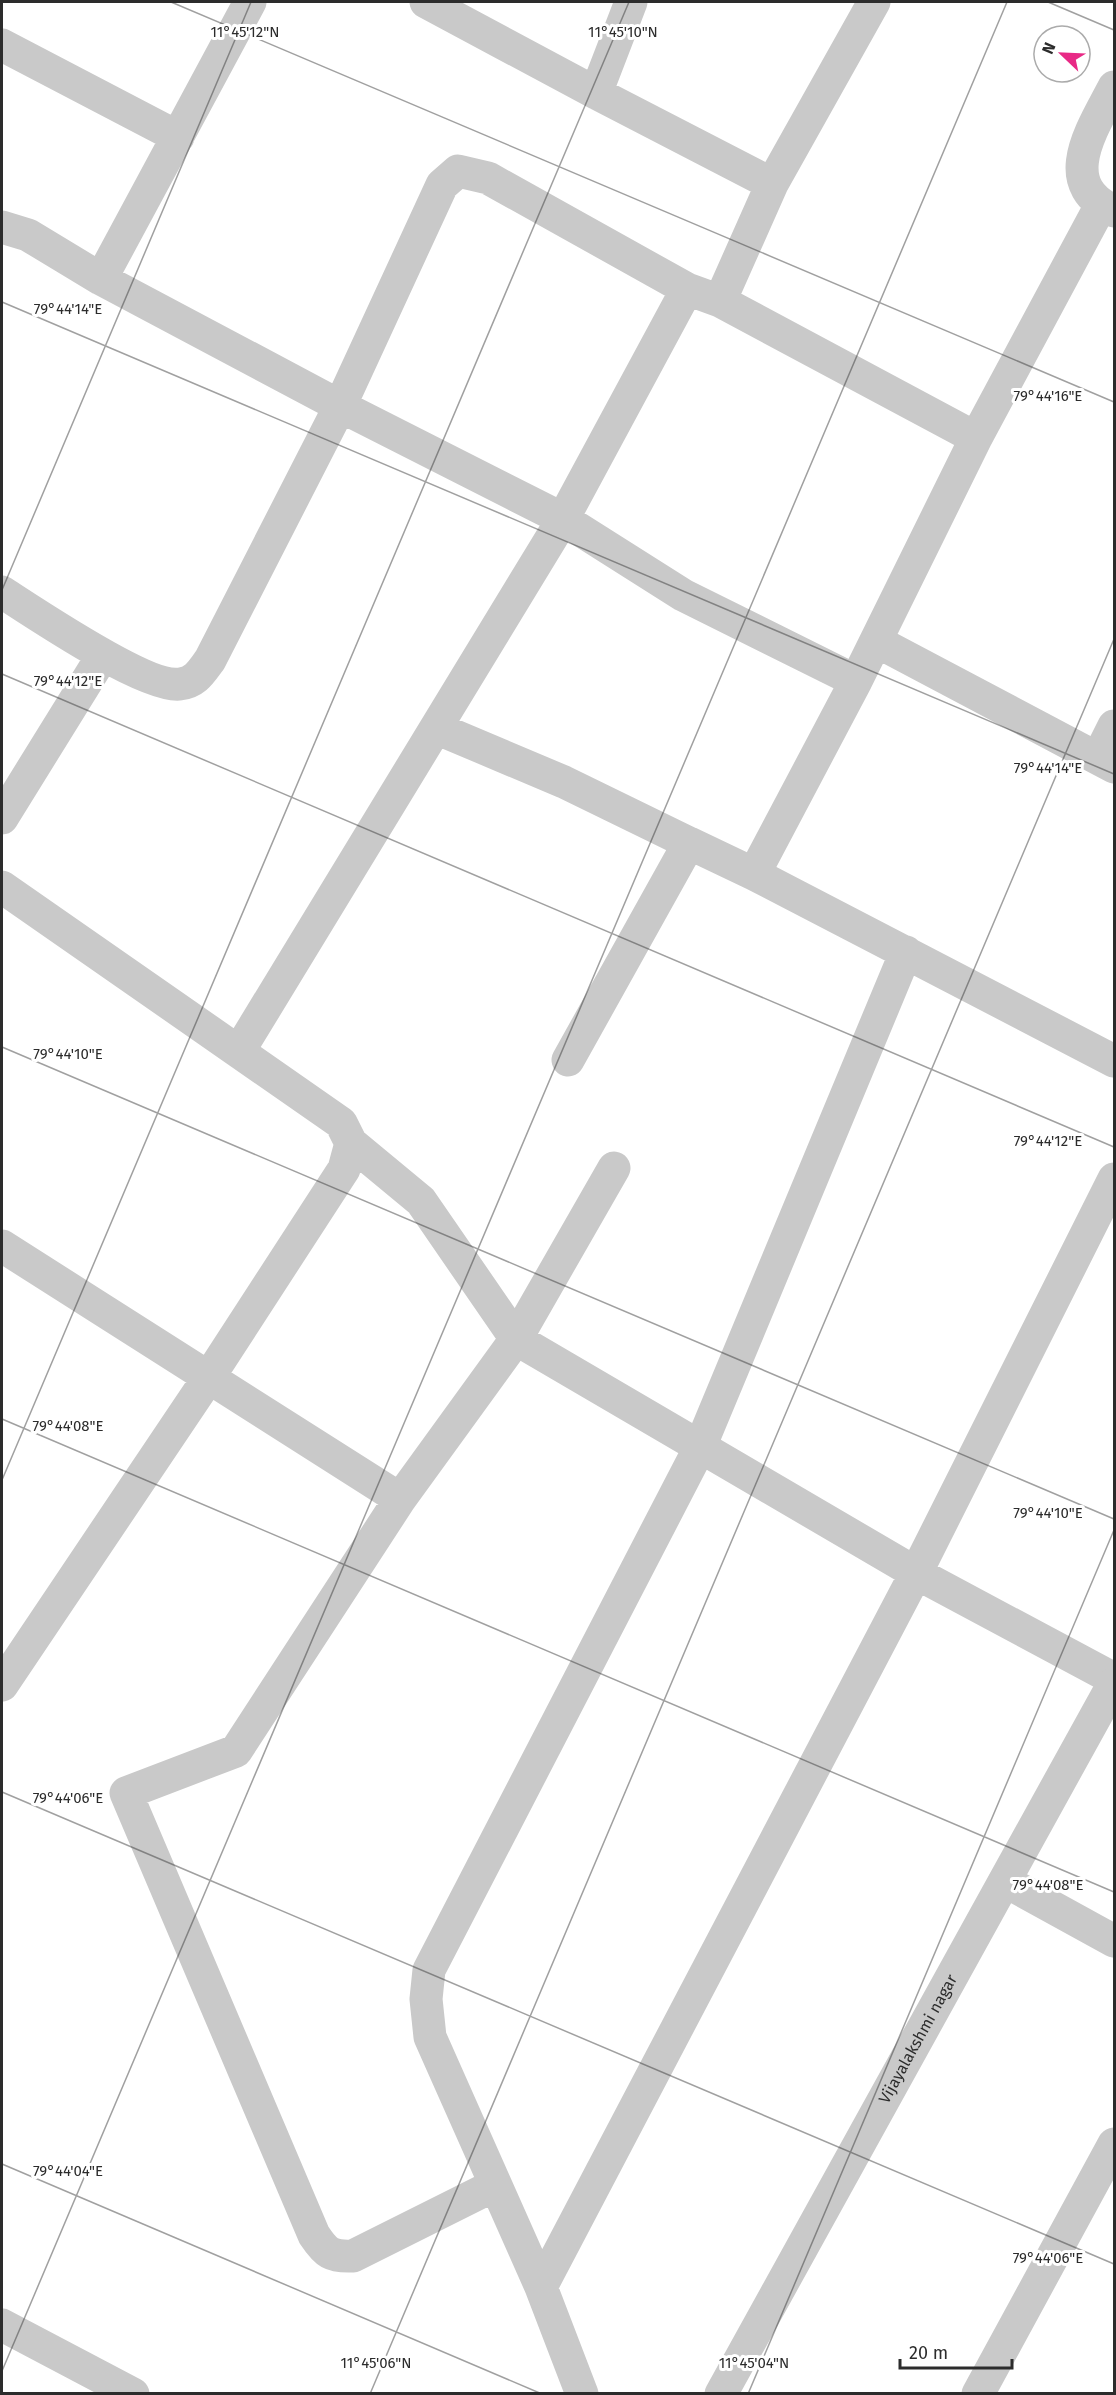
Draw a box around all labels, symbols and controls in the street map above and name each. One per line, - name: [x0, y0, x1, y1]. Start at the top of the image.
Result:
- text: 11°45'12"N: [211, 23, 279, 41]
- text: 11°45'10"N: [588, 23, 658, 41]
- north arrow: [1032, 24, 1092, 84]
- text: N: [1038, 40, 1059, 57]
- text: 79°44'14"E: [34, 300, 102, 318]
- text: 79°44'16"E: [1014, 387, 1082, 405]
- text: 79°44'12"E: [34, 672, 102, 690]
- text: 79°44'14"E: [1014, 759, 1082, 777]
- text: 79°44'10"E: [33, 1045, 103, 1063]
- text: 79°44'12"E: [1014, 1132, 1082, 1150]
- text: 79°44'08"E: [33, 1417, 103, 1435]
- text: 79°44'10"E: [1013, 1504, 1083, 1522]
- text: 79°44'06"E: [33, 1789, 103, 1807]
- text: 79°44'08"E: [1013, 1876, 1083, 1894]
- street label: Vijayalakshmi nagar: [874, 1970, 961, 2106]
- text: 79°44'04"E: [33, 2162, 103, 2180]
- text: 79°44'06"E: [1013, 2249, 1083, 2267]
- scale bar: [900, 2332, 1012, 2370]
- text: 20 m: [909, 2342, 948, 2364]
- text: 11°45'06"N: [341, 2354, 411, 2372]
- text: 11°45'04"N: [719, 2354, 789, 2372]

